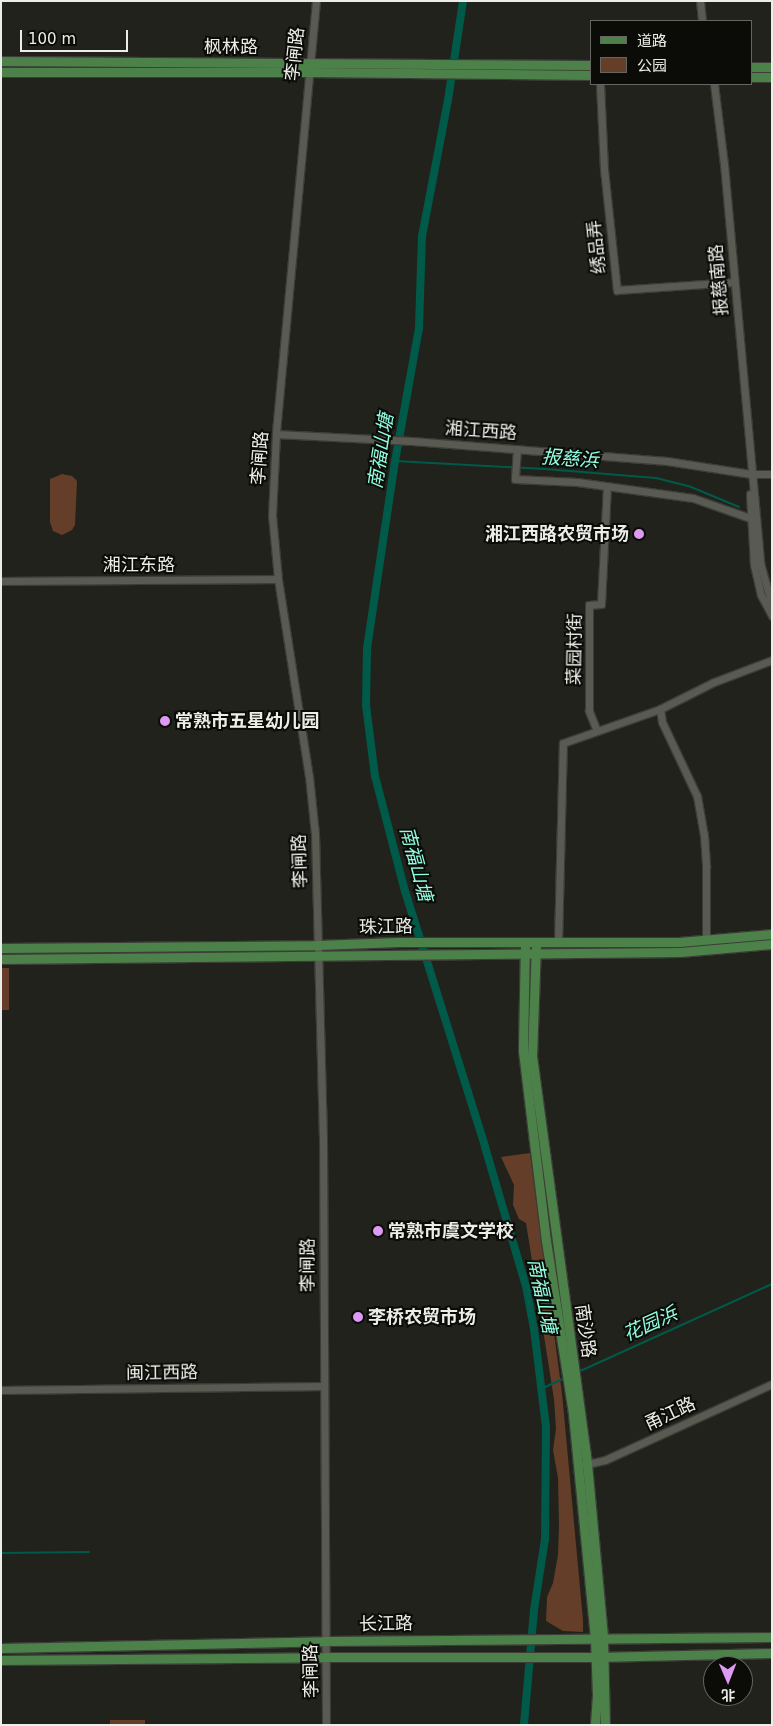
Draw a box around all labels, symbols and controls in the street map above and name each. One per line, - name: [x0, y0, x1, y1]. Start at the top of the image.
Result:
- scale bar: [22, 20, 130, 52]
- legend: [590, 20, 753, 85]
- street label: 李闸路: [281, 26, 309, 82]
- text: 100 m: [28, 30, 76, 48]
- text: 道路: [637, 32, 667, 50]
- street label: 枫林路: [204, 36, 258, 58]
- text: 公园: [637, 57, 667, 75]
- street label: 绣品弄: [583, 219, 611, 275]
- street label: 报慈南路: [705, 243, 733, 317]
- water label: 南福山塘: [364, 412, 398, 490]
- street label: 湘江西路: [444, 418, 518, 444]
- street label: 李闸路: [247, 430, 273, 486]
- water label: 报慈浜: [541, 446, 599, 472]
- place label: 湘江西路农贸市场: [485, 523, 629, 545]
- marker: 湘江西路农贸市场: [633, 528, 645, 540]
- street label: 湘江东路: [103, 554, 175, 576]
- street label: 菜园村街: [564, 613, 586, 685]
- place label: 常熟市五星幼儿园: [175, 710, 319, 732]
- marker: 常熟市五星幼儿园: [159, 715, 171, 727]
- water label: 南福山塘: [395, 824, 437, 904]
- street label: 李闸路: [288, 834, 312, 888]
- street label: 珠江路: [359, 916, 413, 938]
- place label: 常熟市虞文学校: [388, 1220, 514, 1242]
- marker: 常熟市虞文学校: [372, 1225, 384, 1237]
- street label: 李闸路: [297, 1238, 319, 1292]
- water label: 南福山塘: [523, 1256, 561, 1336]
- water label: 花园浜: [619, 1302, 681, 1346]
- street label: 南沙路: [571, 1303, 599, 1359]
- place label: 李桥农贸市场: [368, 1306, 476, 1328]
- marker: 李桥农贸市场: [352, 1311, 364, 1323]
- street label: 闽江西路: [126, 1362, 198, 1384]
- street label: 甬江路: [641, 1393, 699, 1435]
- street label: 长江路: [359, 1613, 413, 1635]
- street label: 李闸路: [300, 1644, 322, 1698]
- north arrow: [703, 1656, 753, 1706]
- text: 北: [721, 1687, 735, 1703]

